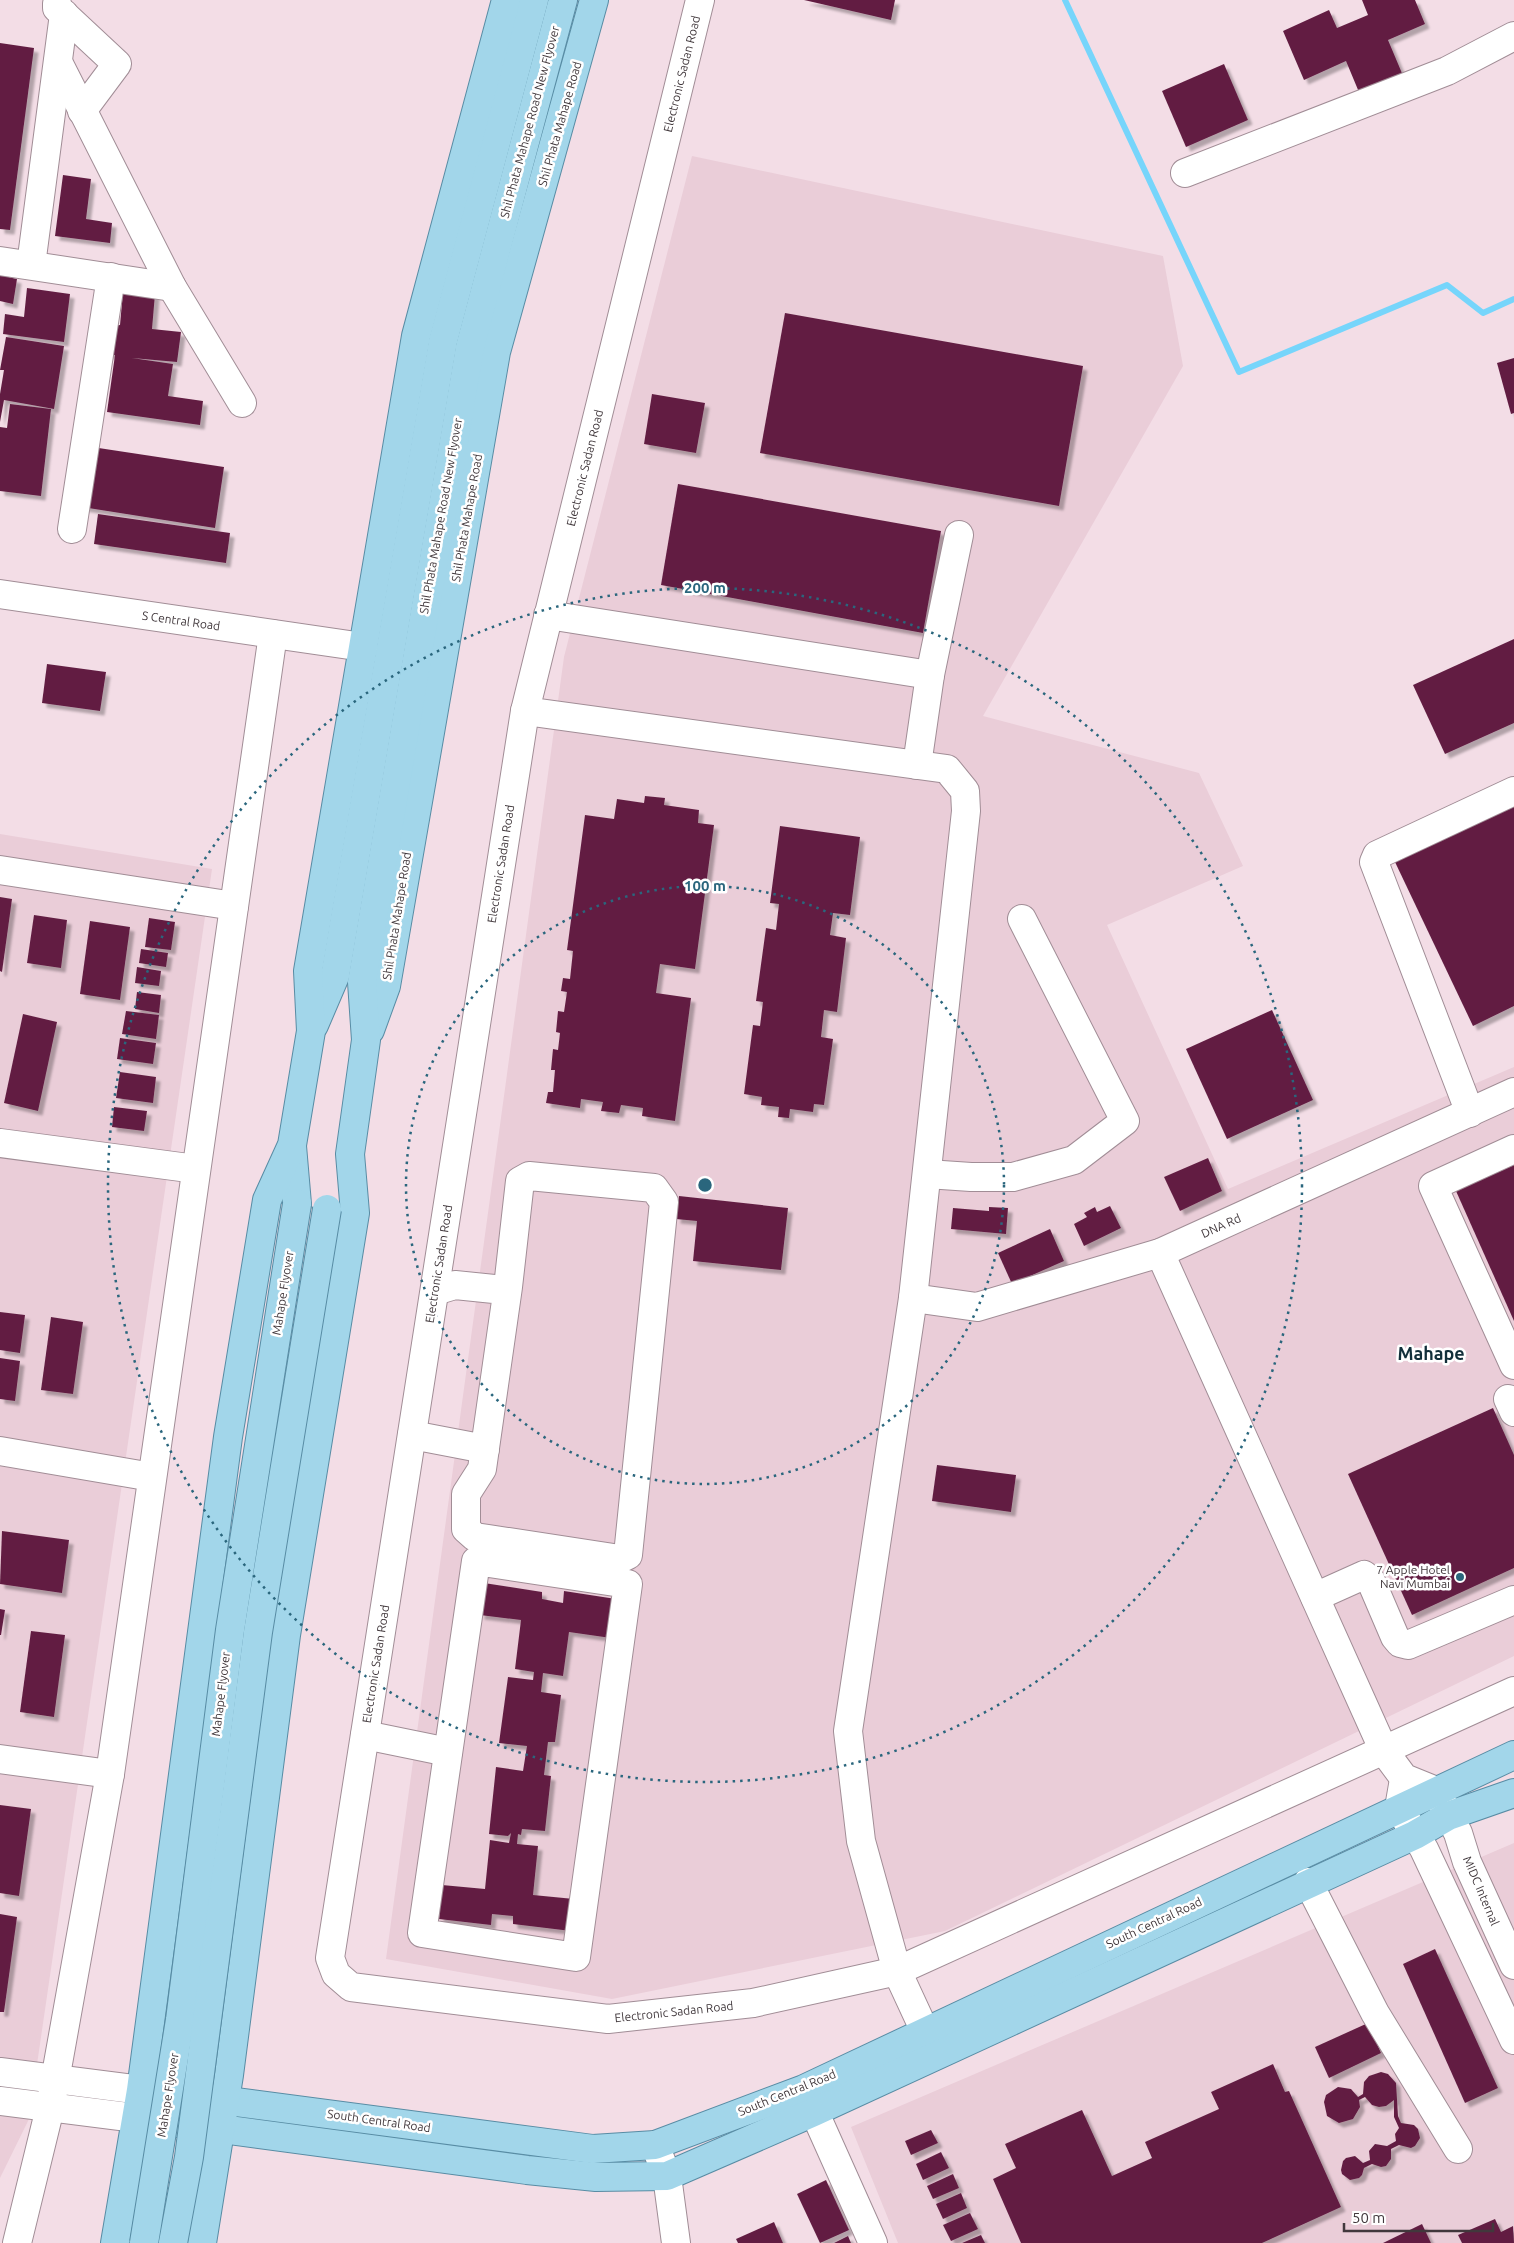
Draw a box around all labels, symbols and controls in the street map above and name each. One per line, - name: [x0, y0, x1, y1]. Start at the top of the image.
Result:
- street label: Electronic Sadan Road: [661, 14, 702, 133]
- street label: Shil Phata Mahape Road New Flyover: [497, 24, 563, 220]
- street label: Shil Phata Mahape Road: [535, 60, 585, 188]
- street label: Electronic Sadan Road: [564, 408, 605, 527]
- street label: Shil Phata Mahape Road New Flyover: [417, 417, 465, 615]
- street label: Shil Phata Mahape Road: [449, 453, 485, 583]
- text: 200 m: [684, 579, 726, 596]
- street label: S Central Road: [141, 609, 221, 632]
- street label: Electronic Sadan Road: [485, 804, 516, 924]
- street label: Shil Phata Mahape Road: [380, 851, 413, 981]
- text: 100 m: [684, 877, 726, 894]
- centre of rings: [696, 1176, 714, 1194]
- street label: Electronic Sadan Road: [423, 1204, 454, 1324]
- street label: DNA Rd: [1199, 1211, 1243, 1240]
- street label: Mahape Flyover: [269, 1249, 296, 1336]
- district label: Mahape: [1397, 1343, 1465, 1363]
- place label: 7 Apple Hotel Navi Mumbai: [1376, 1563, 1450, 1590]
- marker: 7 Apple Hotel Navi Mumbai: [1454, 1571, 1466, 1583]
- street label: Electronic Sadan Road: [360, 1604, 391, 1724]
- street label: Mahape Flyover: [209, 1650, 232, 1737]
- street label: MIDC Internal: [1461, 1854, 1502, 1927]
- street label: South Central Road: [1104, 1895, 1204, 1950]
- street label: Electronic Sadan Road: [614, 1999, 734, 2024]
- street label: Mahape Flyover: [154, 2051, 181, 2138]
- street label: South Central Road: [736, 2067, 838, 2118]
- street label: South Central Road: [327, 2107, 432, 2134]
- scale bar: [1344, 2200, 1493, 2232]
- text: 50 m: [1352, 2209, 1385, 2226]

